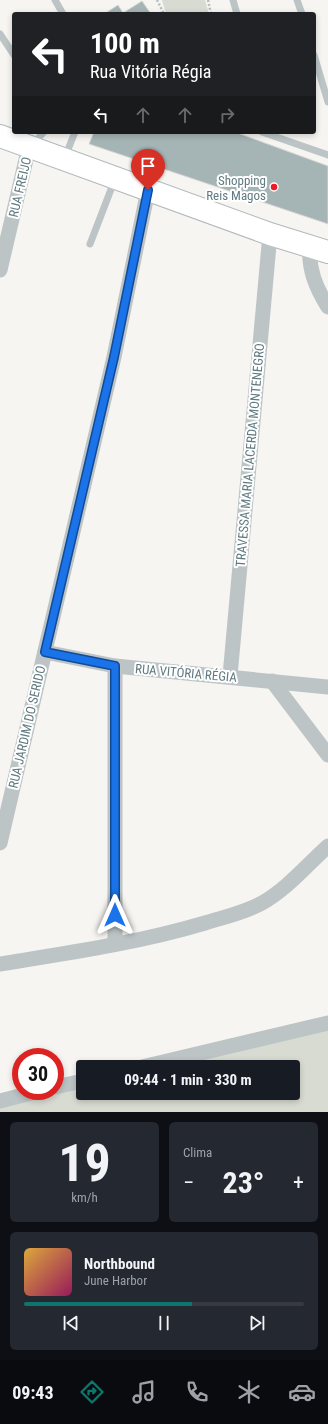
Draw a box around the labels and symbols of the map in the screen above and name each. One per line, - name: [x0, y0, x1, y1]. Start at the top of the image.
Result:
- pin: [131, 149, 165, 190]
- street label: RUA FREIJO: [6, 155, 34, 219]
- place label: Shopping Reis Magos: [206, 173, 266, 203]
- marker: Shopping Reis Magos: [269, 182, 279, 192]
- street label: TRAVESSA MARIA LACERDA MONTENEGRO: [233, 342, 267, 567]
- street label: RUA VITÓRIA RÉGIA: [135, 661, 238, 685]
- street label: RUA JARDIM DO SERIDO: [6, 664, 48, 790]
- position arrow: [94, 894, 136, 936]
- speed limit sign: 30: [12, 1048, 64, 1100]

